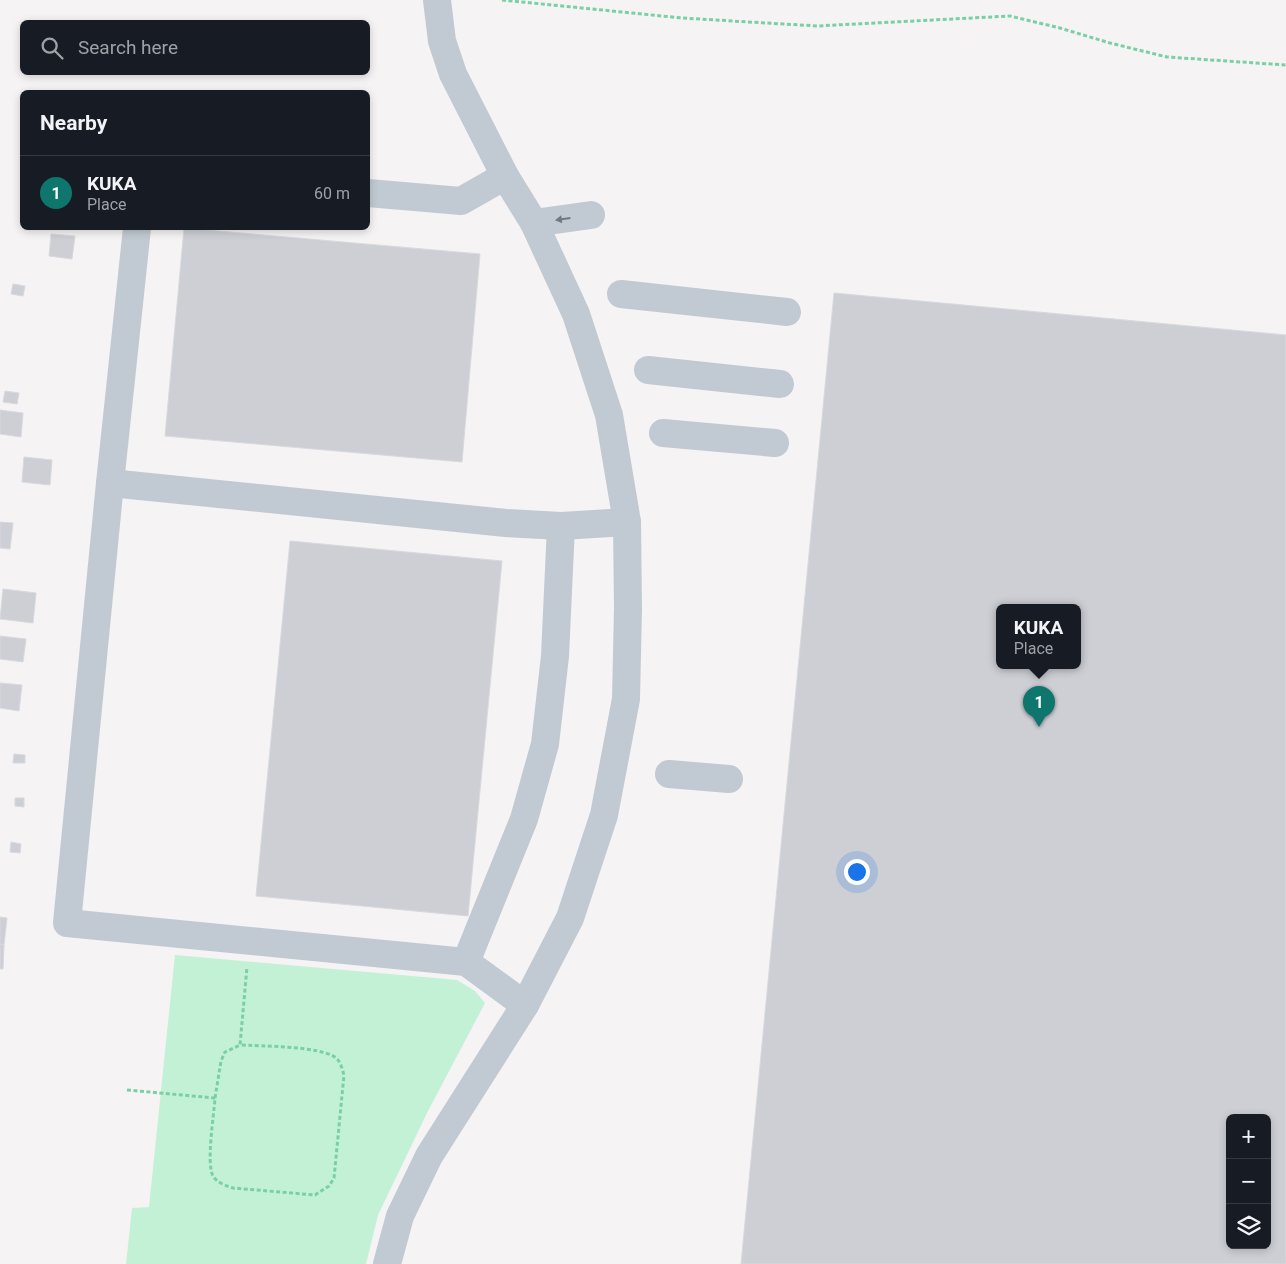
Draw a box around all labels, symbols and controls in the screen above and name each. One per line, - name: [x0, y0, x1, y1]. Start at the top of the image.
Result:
- search box: [20, 20, 370, 75]
- icon: search: [38, 34, 66, 62]
- text: Search here: [78, 36, 178, 59]
- text: Nearby: [40, 111, 107, 135]
- text: KUKA: [87, 172, 136, 195]
- text: 1: [51, 184, 61, 203]
- text: 60 m: [314, 184, 350, 203]
- text: Place: [87, 195, 127, 214]
- one-way arrow: [554, 216, 570, 224]
- popup: [996, 604, 1081, 669]
- text: KUKA: [1014, 616, 1063, 639]
- text: Place: [1014, 639, 1053, 658]
- pin: 1: [1023, 686, 1055, 727]
- your location: [844, 859, 870, 885]
- map controls: [1226, 1114, 1271, 1249]
- button: +: [1226, 1114, 1271, 1159]
- button: −: [1226, 1159, 1271, 1204]
- button: layers: [1226, 1204, 1271, 1249]

